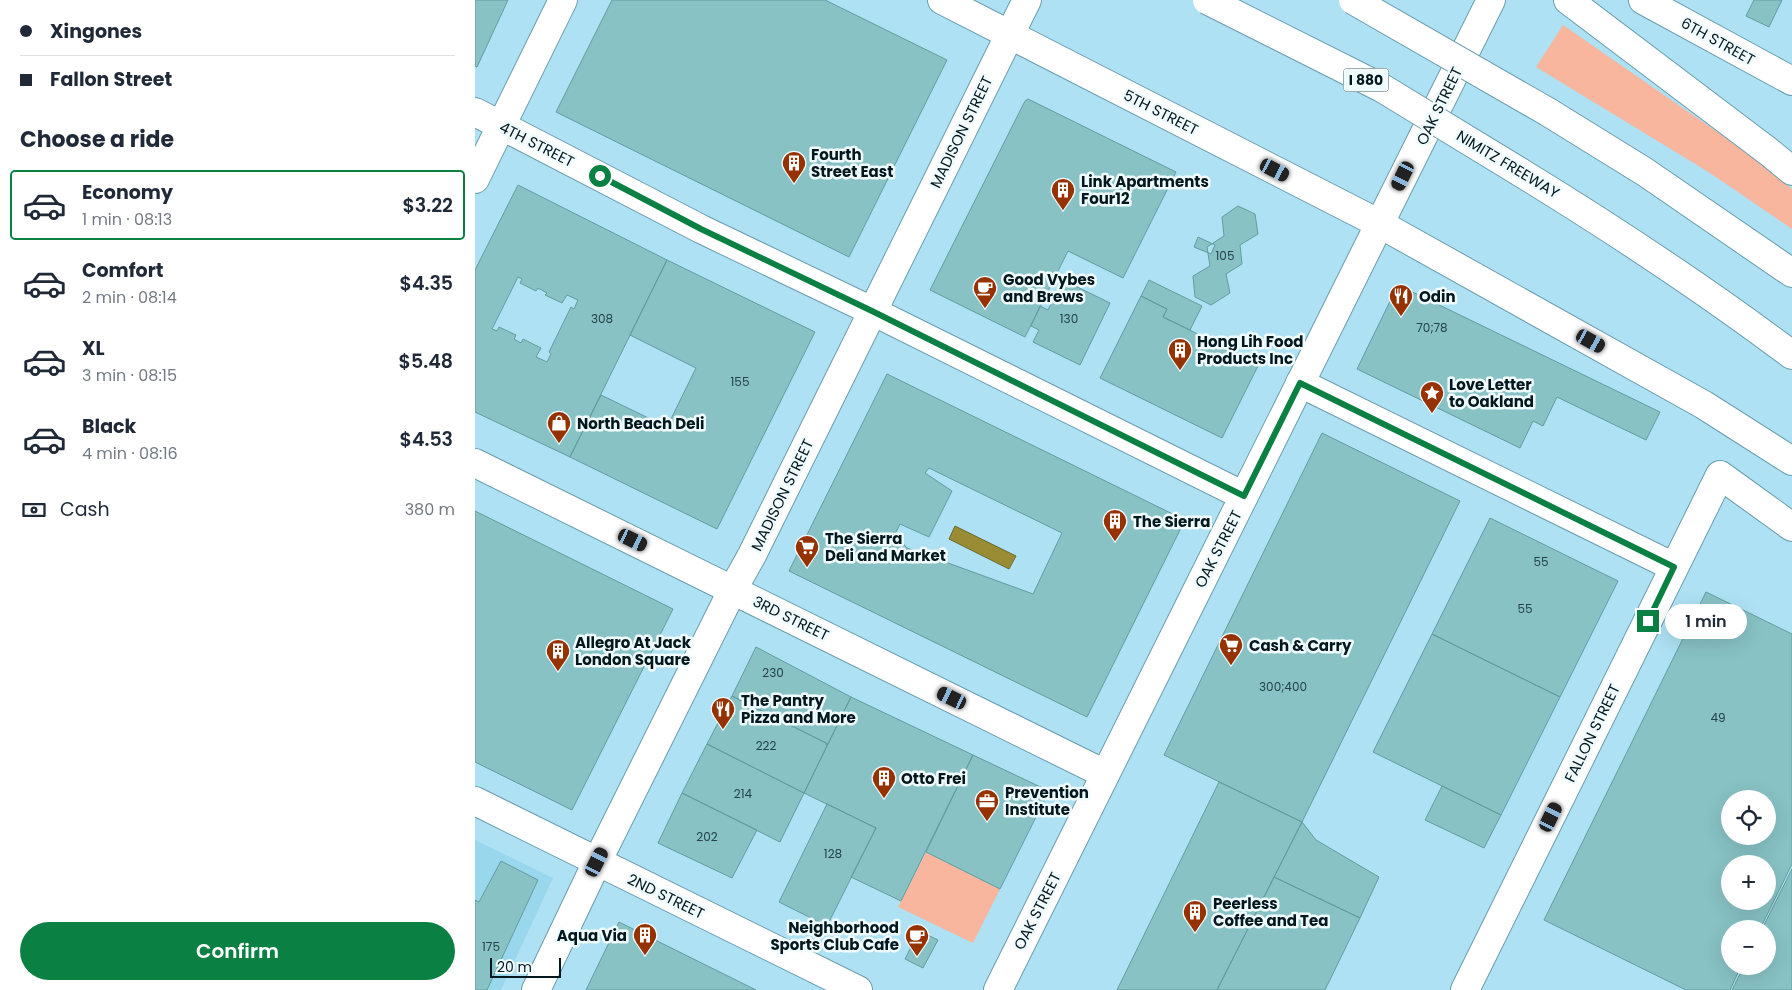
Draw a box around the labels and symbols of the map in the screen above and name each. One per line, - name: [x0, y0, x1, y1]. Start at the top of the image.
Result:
- street label: 6TH STREET: [1677, 12, 1759, 70]
- street label: OAK STREET: [1411, 63, 1467, 149]
- road number: I 880: [1343, 68, 1389, 92]
- street label: MADISON STREET: [925, 73, 997, 191]
- street label: 5TH STREET: [1120, 84, 1202, 140]
- street label: 4TH STREET: [496, 116, 578, 172]
- street label: NIMITZ FREEWAY: [1453, 125, 1564, 203]
- place label: Fourth Street East: [811, 144, 893, 182]
- building icon: Fourth Street East: [781, 150, 807, 184]
- car: [1258, 157, 1291, 183]
- car: [1389, 159, 1416, 193]
- route start: [589, 165, 611, 187]
- place label: Link Apartments Four12: [1081, 171, 1209, 209]
- building icon: Link Apartments Four12: [1050, 177, 1076, 211]
- house number: 105: [1216, 247, 1234, 264]
- place label: Good Vybes and Brews: [1003, 269, 1095, 307]
- cafe icon: Good Vybes and Brews: [972, 275, 998, 309]
- restaurant icon: Odin: [1388, 283, 1414, 317]
- place label: Odin: [1419, 286, 1456, 307]
- house number: 308: [591, 310, 613, 327]
- house number: 130: [1060, 310, 1078, 327]
- house number: 70;78: [1416, 319, 1448, 336]
- car: [1574, 327, 1607, 355]
- place label: Hong Lih Food Products Inc: [1197, 331, 1303, 369]
- building icon: Hong Lih Food Products Inc: [1167, 337, 1193, 371]
- house number: 155: [731, 373, 749, 390]
- place label: Love Letter to Oakland: [1449, 374, 1534, 412]
- place icon: Love Letter to Oakland: [1419, 380, 1445, 414]
- shop icon: North Beach Deli: [546, 410, 572, 444]
- place label: North Beach Deli: [577, 413, 704, 434]
- street label: MADISON STREET: [746, 436, 818, 554]
- street label: OAK STREET: [1189, 507, 1247, 591]
- building icon: The Sierra: [1102, 508, 1128, 542]
- place label: The Sierra: [1133, 511, 1210, 532]
- car: [616, 527, 649, 553]
- place label: The Sierra Deli and Market: [825, 528, 946, 566]
- supermarket icon: The Sierra Deli and Market: [794, 534, 820, 568]
- house number: 55: [1533, 553, 1549, 570]
- street label: 3RD STREET: [749, 591, 833, 645]
- house number: 55: [1517, 600, 1533, 617]
- callout: 1 min: [1665, 604, 1748, 638]
- route end: [1637, 610, 1659, 632]
- place label: Allegro At Jack London Square: [575, 632, 692, 670]
- supermarket icon: Cash & Carry: [1218, 632, 1244, 666]
- place label: Cash & Carry: [1249, 635, 1352, 656]
- building icon: Allegro At Jack London Square: [545, 638, 571, 672]
- house number: 230: [762, 664, 784, 681]
- house number: 300;400: [1259, 678, 1307, 695]
- street label: FALLON STREET: [1559, 681, 1625, 785]
- car: [935, 685, 968, 711]
- place label: The Pantry Pizza and More: [741, 690, 856, 728]
- restaurant icon: The Pantry Pizza and More: [710, 696, 736, 730]
- house number: 49: [1710, 709, 1726, 726]
- house number: 222: [756, 737, 776, 754]
- building icon: Otto Frei: [871, 765, 897, 799]
- place label: Otto Frei: [901, 768, 966, 789]
- place label: Prevention Institute: [1005, 782, 1089, 820]
- house number: 214: [734, 785, 753, 802]
- office icon: Prevention Institute: [974, 788, 1000, 822]
- car: [1537, 800, 1564, 834]
- house number: 202: [696, 828, 718, 845]
- car: [583, 845, 610, 879]
- house number: 128: [824, 845, 842, 862]
- street label: 2ND STREET: [624, 868, 708, 924]
- street label: OAK STREET: [1008, 869, 1066, 953]
- place label: Peerless Coffee and Tea: [1213, 893, 1328, 931]
- building icon: Peerless Coffee and Tea: [1182, 899, 1208, 933]
- place label: Neighborhood Sports Club Cafe: [770, 917, 899, 955]
- building icon: Aqua Via: [632, 922, 658, 956]
- cafe icon: Neighborhood Sports Club Cafe: [904, 923, 930, 957]
- place label: Aqua Via: [557, 925, 627, 946]
- house number: 175: [482, 938, 500, 955]
- scale bar: [490, 955, 561, 978]

